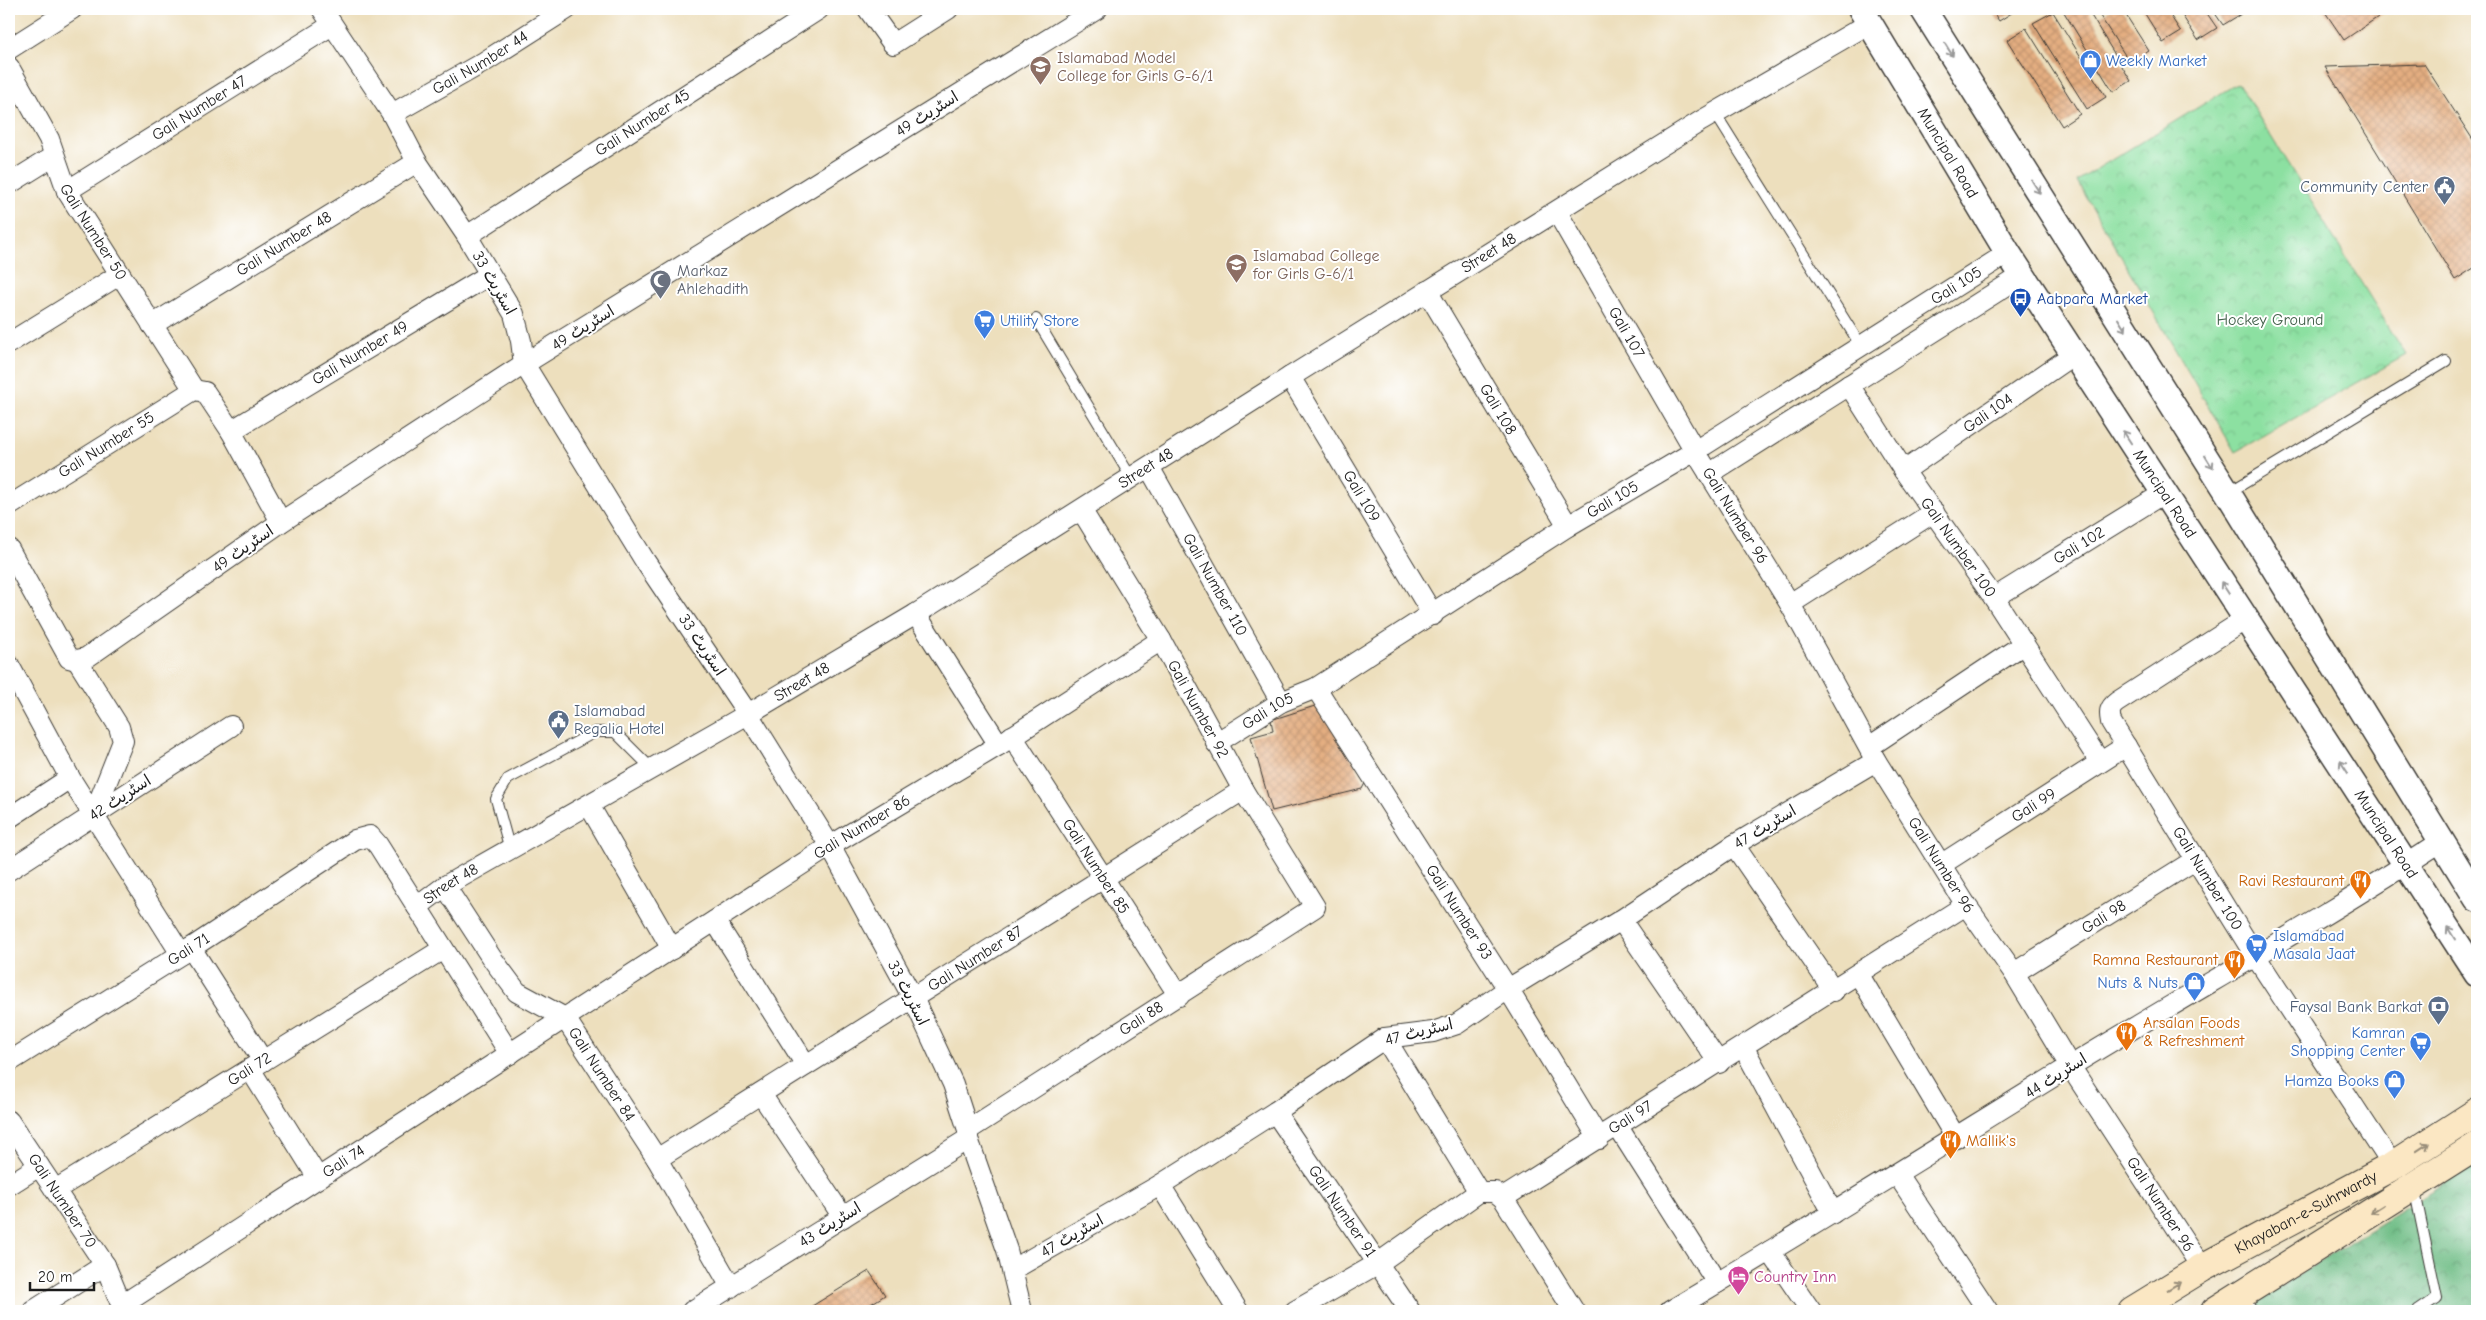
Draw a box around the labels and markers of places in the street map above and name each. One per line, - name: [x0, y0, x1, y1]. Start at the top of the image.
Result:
- place label: Islamabad Model College for Girls G-6/1: [1057, 49, 1213, 85]
- shop icon: Weekly Market: [2078, 49, 2102, 80]
- place label: Weekly Market: [2106, 52, 2207, 70]
- school or university icon: Islamabad Model College for Girls G-6/1: [1029, 55, 1053, 86]
- public building icon: Community Center: [2432, 175, 2456, 206]
- place label: Community Center: [2300, 178, 2429, 196]
- place label: Islamabad College for Girls G-6/1: [1252, 247, 1380, 283]
- school or university icon: Islamabad College for Girls G-6/1: [1225, 253, 1249, 284]
- place label: Markaz Ahlehadith: [677, 262, 749, 298]
- mosque icon: Markaz Ahlehadith: [649, 268, 673, 299]
- bus stop icon: Aabpara Market: [2009, 287, 2033, 318]
- place label: Aabpara Market: [2037, 290, 2148, 308]
- supermarket icon: Utility Store: [972, 309, 996, 340]
- place label: Utility Store: [1000, 312, 1079, 330]
- place label: Islamabad Regalia Hotel: [574, 702, 664, 738]
- public building icon: Islamabad Regalia Hotel: [546, 708, 570, 739]
- restaurant icon: Ravi Restaurant: [2348, 869, 2372, 900]
- place label: Ravi Restaurant: [2238, 872, 2344, 890]
- place label: Islamabad Masala Jaat: [2273, 927, 2355, 963]
- supermarket icon: Islamabad Masala Jaat: [2245, 933, 2269, 964]
- restaurant icon: Ramna Restaurant: [2222, 948, 2246, 979]
- place label: Ramna Restaurant: [2092, 951, 2218, 969]
- shop icon: Nuts & Nuts: [2182, 971, 2206, 1002]
- place label: Nuts & Nuts: [2097, 974, 2178, 992]
- bank icon: Faysal Bank Barkat: [2426, 995, 2450, 1026]
- place label: Faysal Bank Barkat: [2290, 998, 2422, 1016]
- place label: Arsalan Foods & Refreshment: [2143, 1014, 2245, 1050]
- restaurant icon: Arsalan Foods & Refreshment: [2115, 1020, 2139, 1051]
- place label: Kamran Shopping Center: [2291, 1024, 2406, 1060]
- supermarket icon: Kamran Shopping Center: [2409, 1030, 2433, 1061]
- shop icon: Hamza Books: [2383, 1069, 2407, 1100]
- place label: Hamza Books: [2285, 1072, 2379, 1090]
- restaurant icon: Mallik's: [1938, 1129, 1962, 1160]
- place label: Mallik's: [1966, 1132, 2016, 1150]
- hotel icon: Country Inn: [1726, 1265, 1750, 1296]
- place label: Country Inn: [1754, 1268, 1837, 1286]

